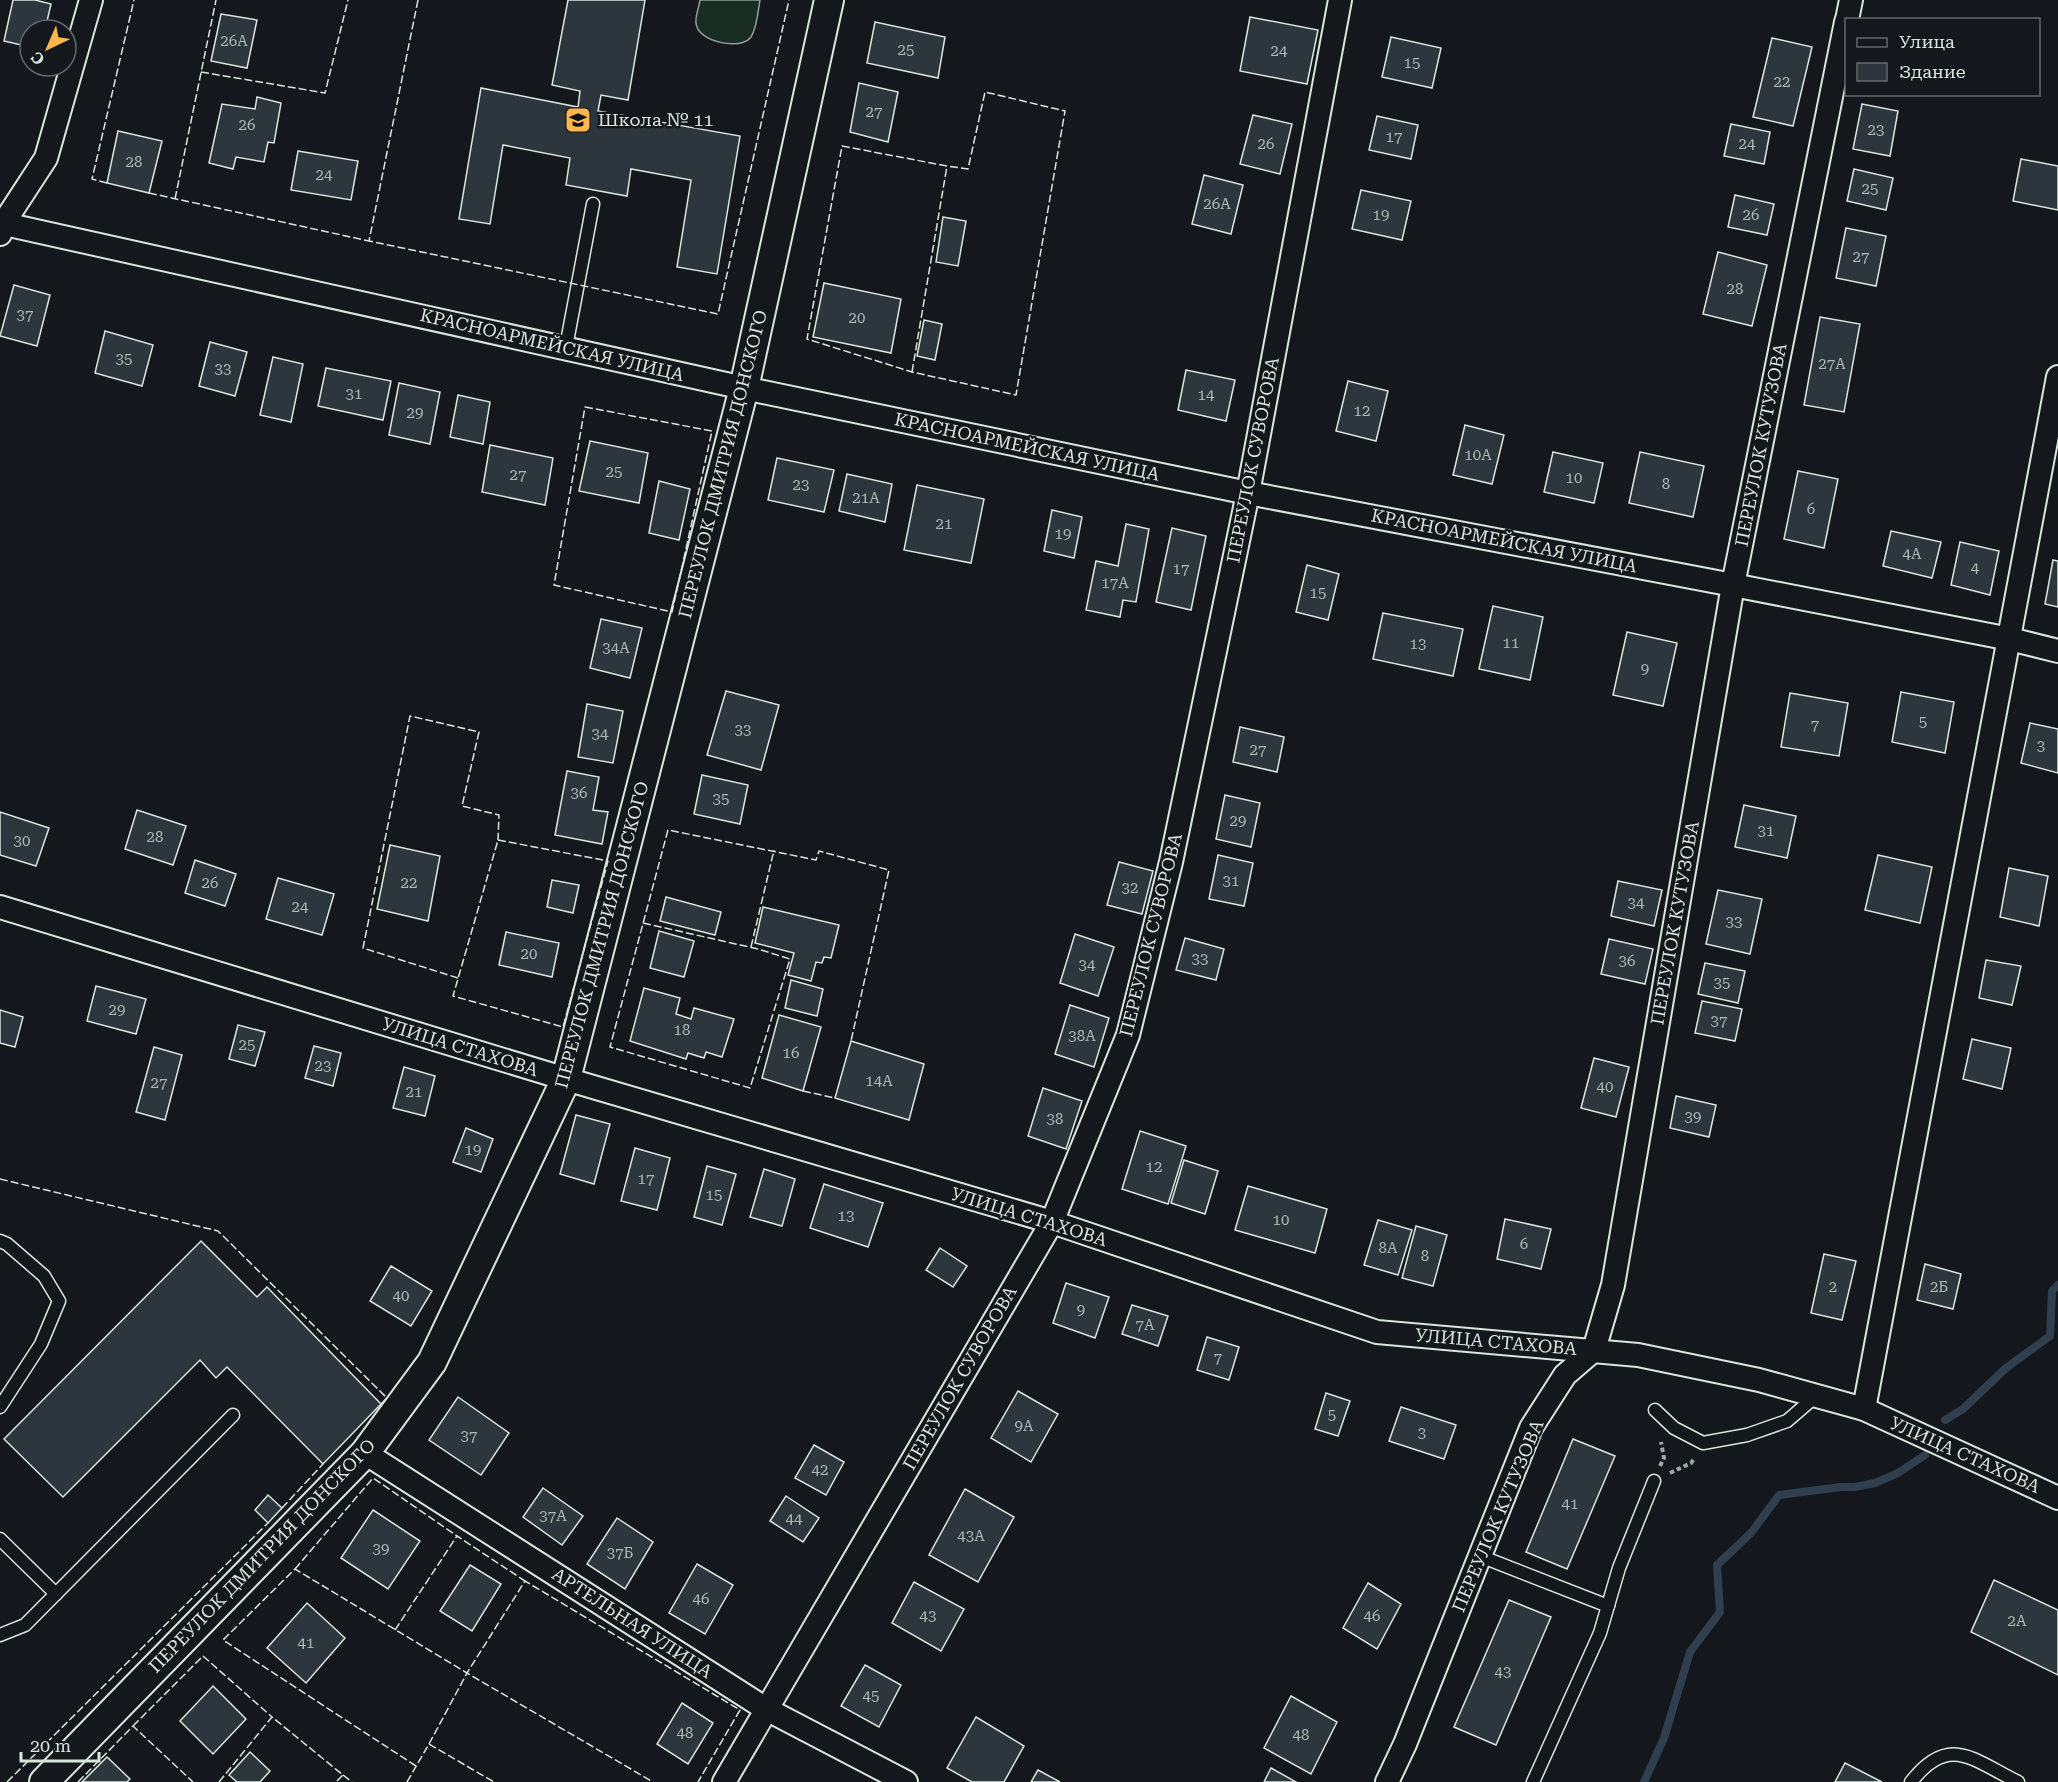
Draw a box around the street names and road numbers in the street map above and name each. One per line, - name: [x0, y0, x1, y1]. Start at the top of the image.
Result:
- street label: КРАСНОАРМЕЙСКАЯ УЛИЦА: [418, 304, 687, 385]
- street label: ПЕРЕУЛОК ДМИТРИЯ ДОНСКОГО: [674, 308, 771, 620]
- street label: ПЕРЕУЛОК КУТУЗОВА: [1730, 341, 1791, 548]
- street label: ПЕРЕУЛОК СУВОРОВА: [1222, 355, 1283, 564]
- street label: КРАСНОАРМЕЙСКАЯ УЛИЦА: [893, 408, 1162, 485]
- street label: КРАСНОАРМЕЙСКАЯ УЛИЦА: [1369, 504, 1639, 577]
- street label: ПЕРЕУЛОК ДМИТРИЯ ДОНСКОГО: [550, 779, 653, 1091]
- street label: ПЕРЕУЛОК КУТУЗОВА: [1646, 819, 1703, 1027]
- street label: ПЕРЕУЛОК СУВОРОВА: [1115, 831, 1186, 1039]
- street label: УЛИЦА СТАХОВА: [380, 1013, 541, 1080]
- street label: УЛИЦА СТАХОВА: [949, 1183, 1110, 1250]
- street label: ПЕРЕУЛОК СУВОРОВА: [898, 1282, 1021, 1473]
- street label: УЛИЦА СТАХОВА: [1414, 1324, 1578, 1359]
- street label: УЛИЦА СТАХОВА: [1887, 1412, 2044, 1497]
- street label: ПЕРЕУЛОК КУТУЗОВА: [1447, 1416, 1548, 1615]
- street label: ПЕРЕУЛОК ДМИТРИЯ ДОНСКОГО: [144, 1434, 379, 1677]
- street label: АРТЕЛЬНАЯ УЛИЦА: [548, 1563, 717, 1682]

